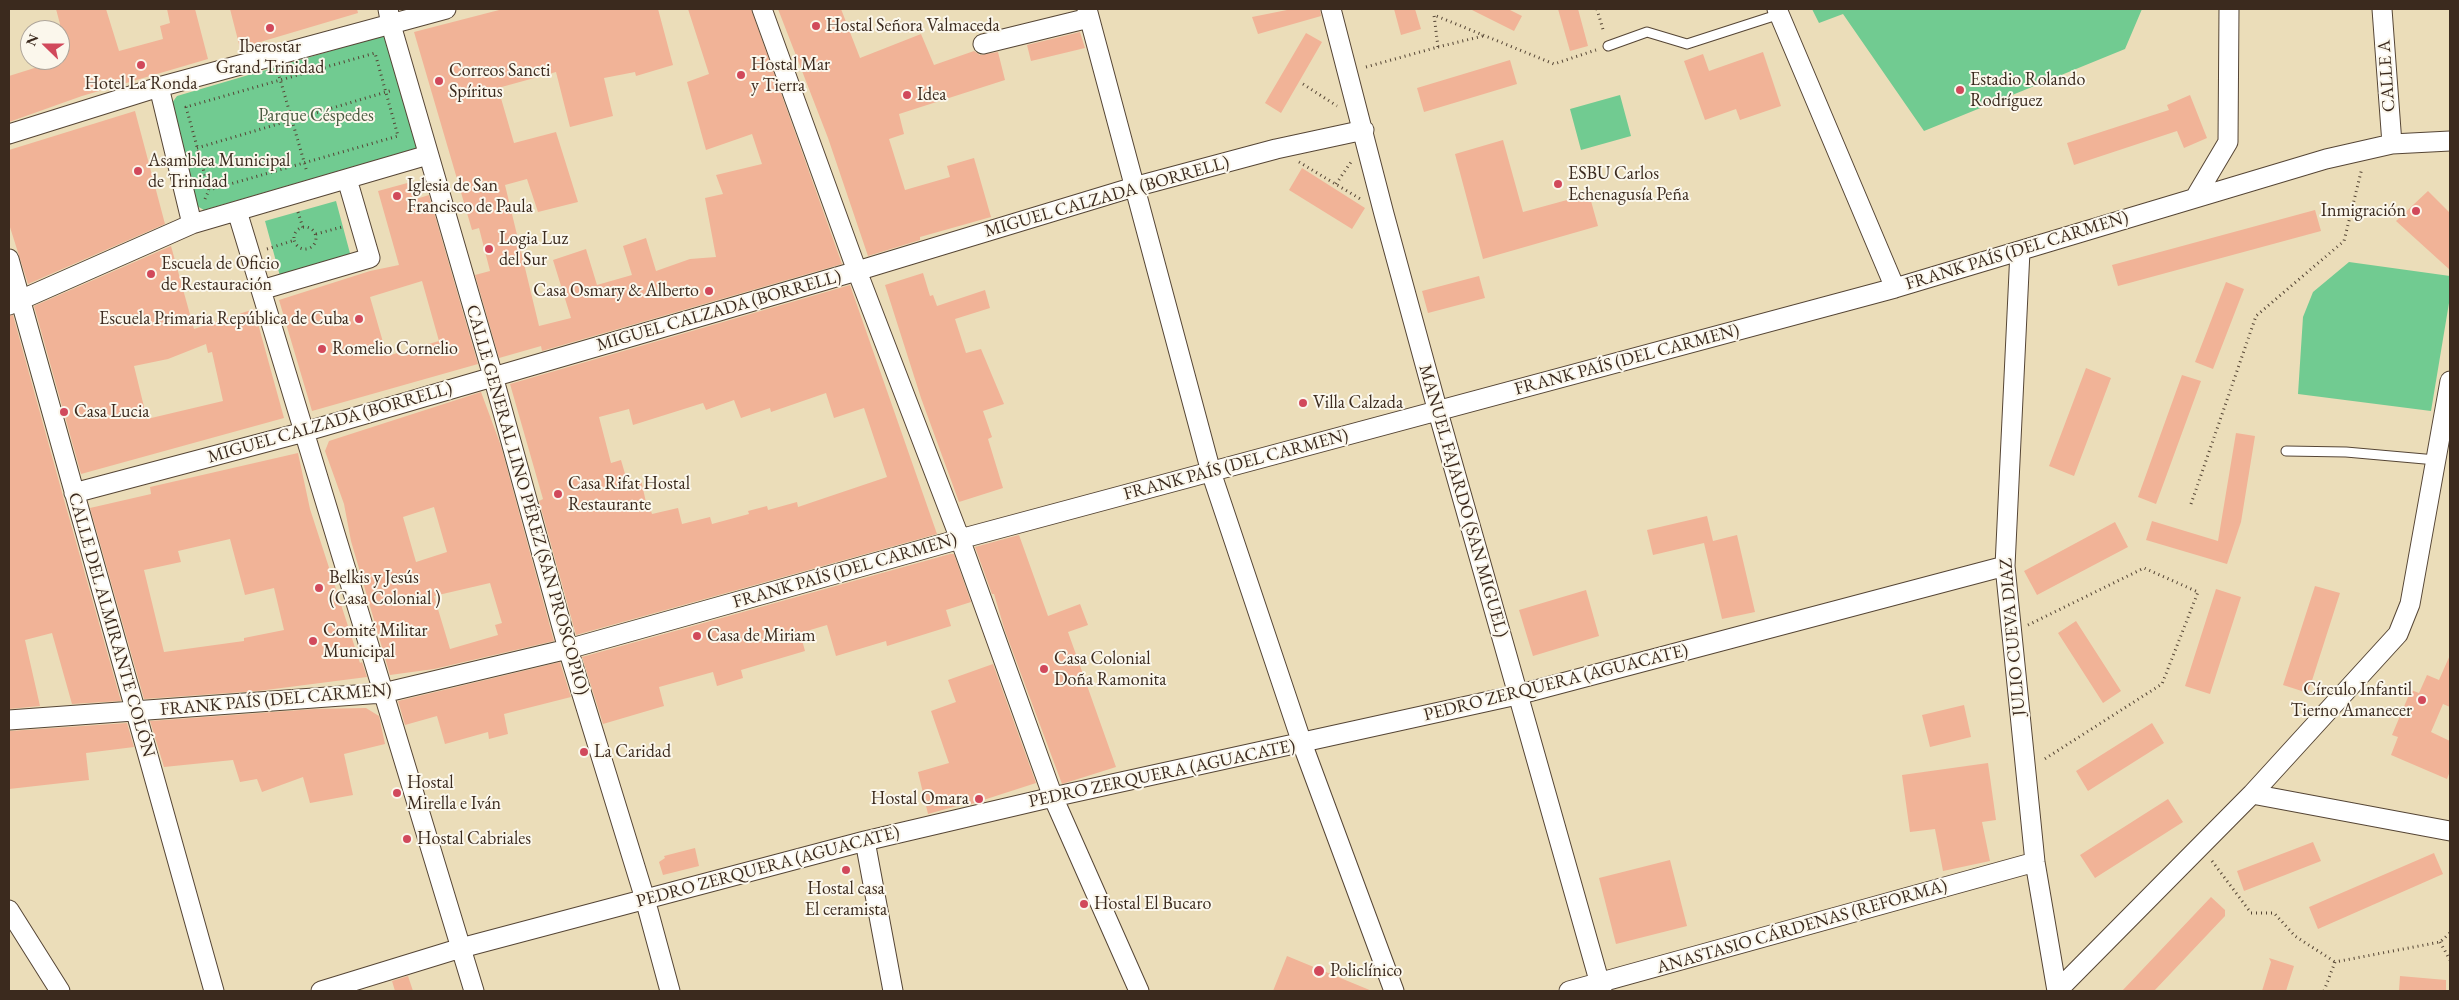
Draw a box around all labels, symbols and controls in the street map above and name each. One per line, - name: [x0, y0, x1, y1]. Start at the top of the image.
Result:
- place label: Hostal Señora Valmaceda: [826, 15, 1000, 37]
- north arrow: [20, 20, 70, 70]
- marker: Hostal Señora Valmaceda: [810, 20, 822, 32]
- marker: Iberostar Grand Trinidad: [264, 22, 276, 34]
- text: N: [22, 31, 42, 48]
- place label: Iberostar Grand Trinidad: [216, 36, 324, 78]
- street label: CALLE A: [2374, 39, 2400, 113]
- place label: Hostal Mar y Tierra: [751, 54, 830, 96]
- marker: Hotel La Ronda: [135, 59, 147, 71]
- place label: Correos Sancti Spíritus: [449, 60, 550, 102]
- marker: Hostal Mar y Tierra: [735, 69, 747, 81]
- place label: Estadio Rolando Rodríguez: [1970, 69, 2085, 112]
- place label: Hotel La Ronda: [85, 73, 197, 95]
- marker: Correos Sancti Spíritus: [433, 75, 445, 87]
- place label: Idea: [917, 84, 946, 106]
- marker: Estadio Rolando Rodríguez: [1954, 84, 1966, 96]
- marker: Idea: [901, 89, 913, 101]
- park label: Parque Céspedes: [258, 105, 374, 127]
- place label: Asamblea Municipal de Trinidad: [148, 150, 290, 192]
- street label: MIGUEL CALZADA (BORRELL): [982, 152, 1232, 242]
- place label: ESBU Carlos Echenagusía Peña: [1568, 163, 1689, 205]
- marker: Asamblea Municipal de Trinidad: [132, 165, 144, 177]
- place label: Iglesia de San Francisco de Paula: [407, 175, 533, 218]
- marker: ESBU Carlos Echenagusía Peña: [1552, 178, 1564, 190]
- marker: Iglesia de San Francisco de Paula: [391, 190, 403, 202]
- place label: Inmigración: [2321, 200, 2406, 222]
- marker: Inmigración: [2410, 205, 2422, 217]
- street label: FRANK PAÍS (DEL CARMEN): [1903, 207, 2131, 295]
- place label: Logia Luz del Sur: [499, 228, 568, 270]
- marker: Logia Luz del Sur: [483, 243, 495, 255]
- place label: Escuela de Oficio de Restauración: [161, 253, 279, 296]
- street label: MIGUEL CALZADA (BORRELL): [594, 266, 844, 356]
- marker: Escuela de Oficio de Restauración: [145, 268, 157, 280]
- place label: Casa Osmary & Alberto: [533, 280, 699, 302]
- marker: Casa Osmary & Alberto: [703, 285, 715, 297]
- street label: CALLE GENERAL LINO PÉREZ (SAN PROSCOPIO): [461, 302, 593, 698]
- place label: Escuela Primaria República de Cuba: [99, 308, 349, 330]
- marker: Escuela Primaria República de Cuba: [353, 313, 365, 325]
- street label: FRANK PAÍS (DEL CARMEN): [1512, 320, 1742, 400]
- place label: Romelio Cornelio: [332, 338, 458, 360]
- marker: Romelio Cornelio: [316, 343, 328, 355]
- street label: MANUEL FAJARDO (SAN MIGUEL): [1414, 362, 1512, 640]
- street label: MIGUEL CALZADA (BORRELL): [205, 378, 455, 468]
- place label: Villa Calzada: [1313, 392, 1403, 414]
- marker: Villa Calzada: [1297, 397, 1309, 409]
- place label: Casa Lucia: [74, 401, 149, 423]
- marker: Casa Lucia: [58, 406, 70, 418]
- street label: FRANK PAÍS (DEL CARMEN): [1121, 425, 1351, 505]
- place label: Casa Rifat Hostal Restaurante: [568, 473, 690, 516]
- marker: Casa Rifat Hostal Restaurante: [552, 488, 564, 500]
- street label: CALLE DEL ALMIRANTE COLÓN: [63, 490, 159, 760]
- street label: FRANK PAÍS (DEL CARMEN): [730, 529, 960, 613]
- street label: JULIO CUEVA DIAZ: [1995, 557, 2031, 717]
- place label: Belkis y Jesús (Casa Colonial ): [329, 567, 441, 610]
- marker: Belkis y Jesús (Casa Colonial ): [313, 582, 325, 594]
- place label: Comité Militar Municipal: [323, 620, 428, 662]
- place label: Casa de Miriam: [707, 625, 816, 647]
- marker: Casa de Miriam: [691, 630, 703, 642]
- marker: Comité Militar Municipal: [307, 635, 319, 647]
- street label: PEDRO ZERQUERA (AGUACATE): [1422, 640, 1690, 726]
- place label: Casa Colonial Doña Ramonita: [1054, 648, 1166, 691]
- marker: Casa Colonial Doña Ramonita: [1038, 663, 1050, 675]
- street label: FRANK PAÍS (DEL CARMEN): [159, 679, 393, 721]
- place label: Círculo Infantil Tierno Amanecer: [2291, 679, 2412, 722]
- marker: Círculo Infantil Tierno Amanecer: [2416, 694, 2428, 706]
- street label: PEDRO ZERQUERA (AGUACATE): [1027, 735, 1297, 813]
- place label: La Caridad: [594, 741, 671, 763]
- marker: La Caridad: [578, 746, 590, 758]
- place label: Hostal Mirella e Iván: [407, 772, 501, 814]
- marker: Hostal Mirella e Iván: [391, 787, 403, 799]
- place label: Hostal Omara: [871, 788, 969, 810]
- marker: Hostal Omara: [973, 793, 985, 805]
- street label: PEDRO ZERQUERA (AGUACATE): [634, 821, 902, 913]
- place label: Hostal Cabriales: [417, 828, 531, 850]
- marker: Hostal Cabriales: [401, 833, 413, 845]
- marker: Hostal casa El ceramista: [840, 864, 852, 876]
- street label: ANASTASIO CÁRDENAS (REFORMA): [1654, 875, 1950, 979]
- place label: Hostal casa El ceramista: [805, 878, 887, 921]
- place label: Hostal El Bucaro: [1094, 893, 1211, 915]
- marker: Hostal El Bucaro: [1078, 898, 1090, 910]
- place label: Policlínico: [1330, 960, 1402, 982]
- marker: Policlínico: [1312, 964, 1326, 978]

